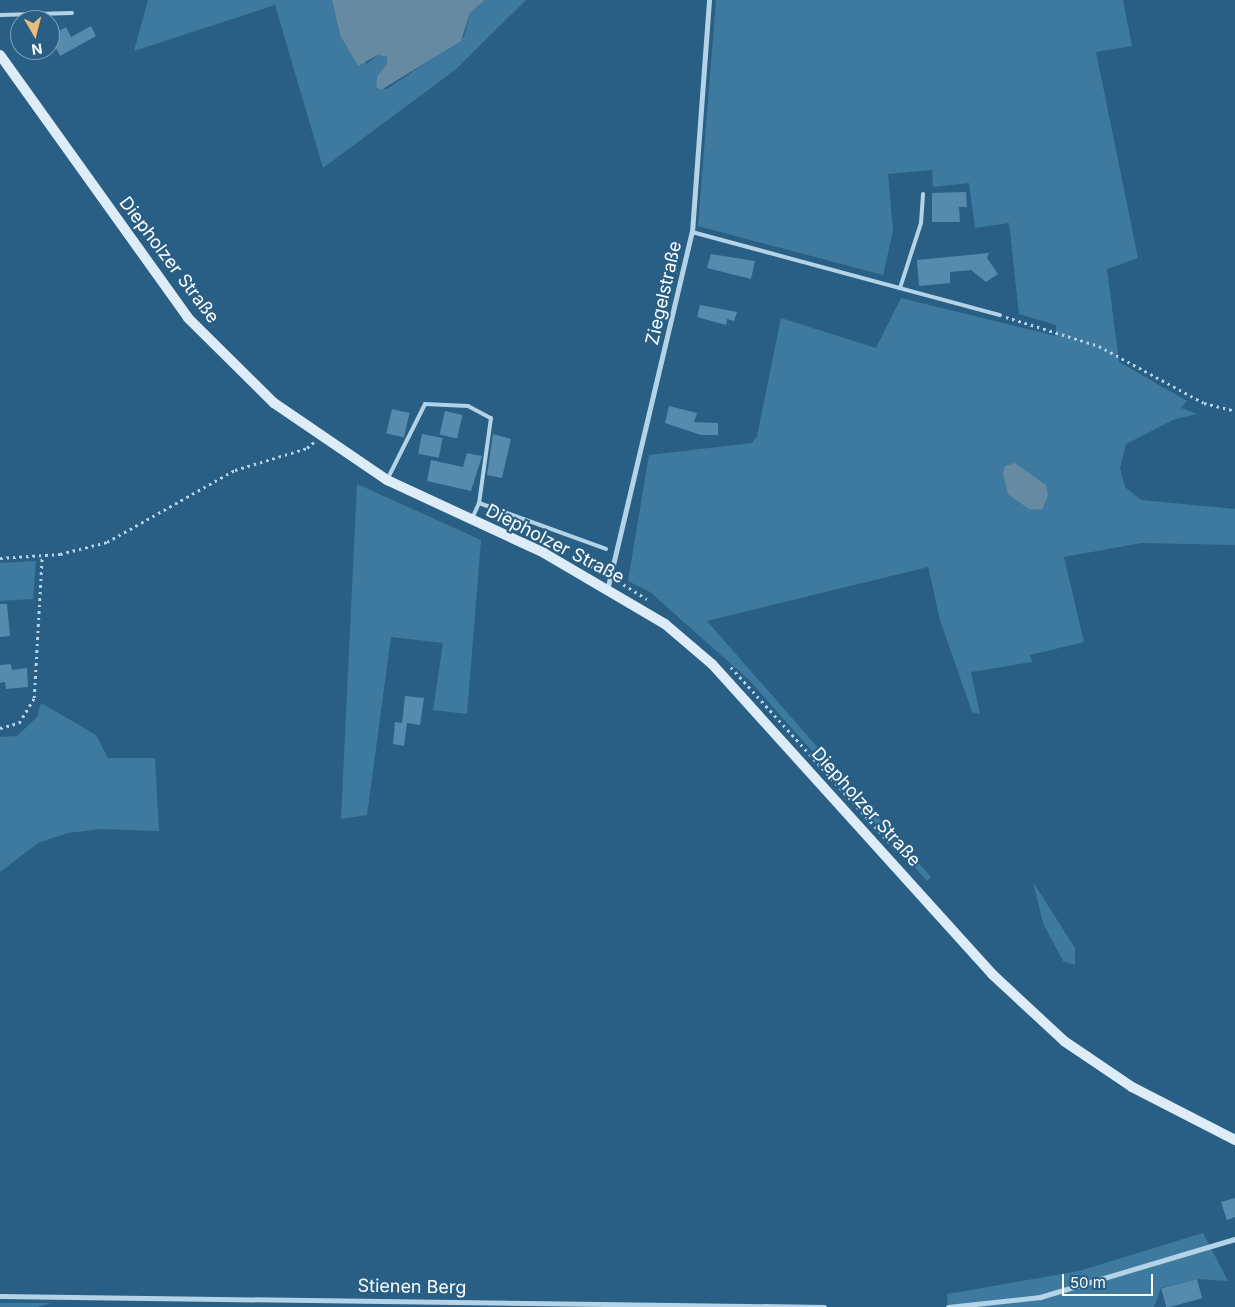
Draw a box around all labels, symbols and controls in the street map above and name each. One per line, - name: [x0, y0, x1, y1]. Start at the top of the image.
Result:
- north arrow: [10, 10, 60, 60]
- text: N: [31, 40, 43, 59]
- street label: Diepholzer Straße: [114, 193, 224, 327]
- street label: Ziegelstraße: [642, 239, 686, 347]
- street label: Diepholzer Straße: [482, 500, 628, 588]
- street label: Diepholzer Straße: [807, 743, 925, 871]
- scale bar: [1065, 1264, 1156, 1296]
- text: 50 m: [1070, 1273, 1106, 1292]
- street label: Stienen Berg: [357, 1275, 467, 1299]

